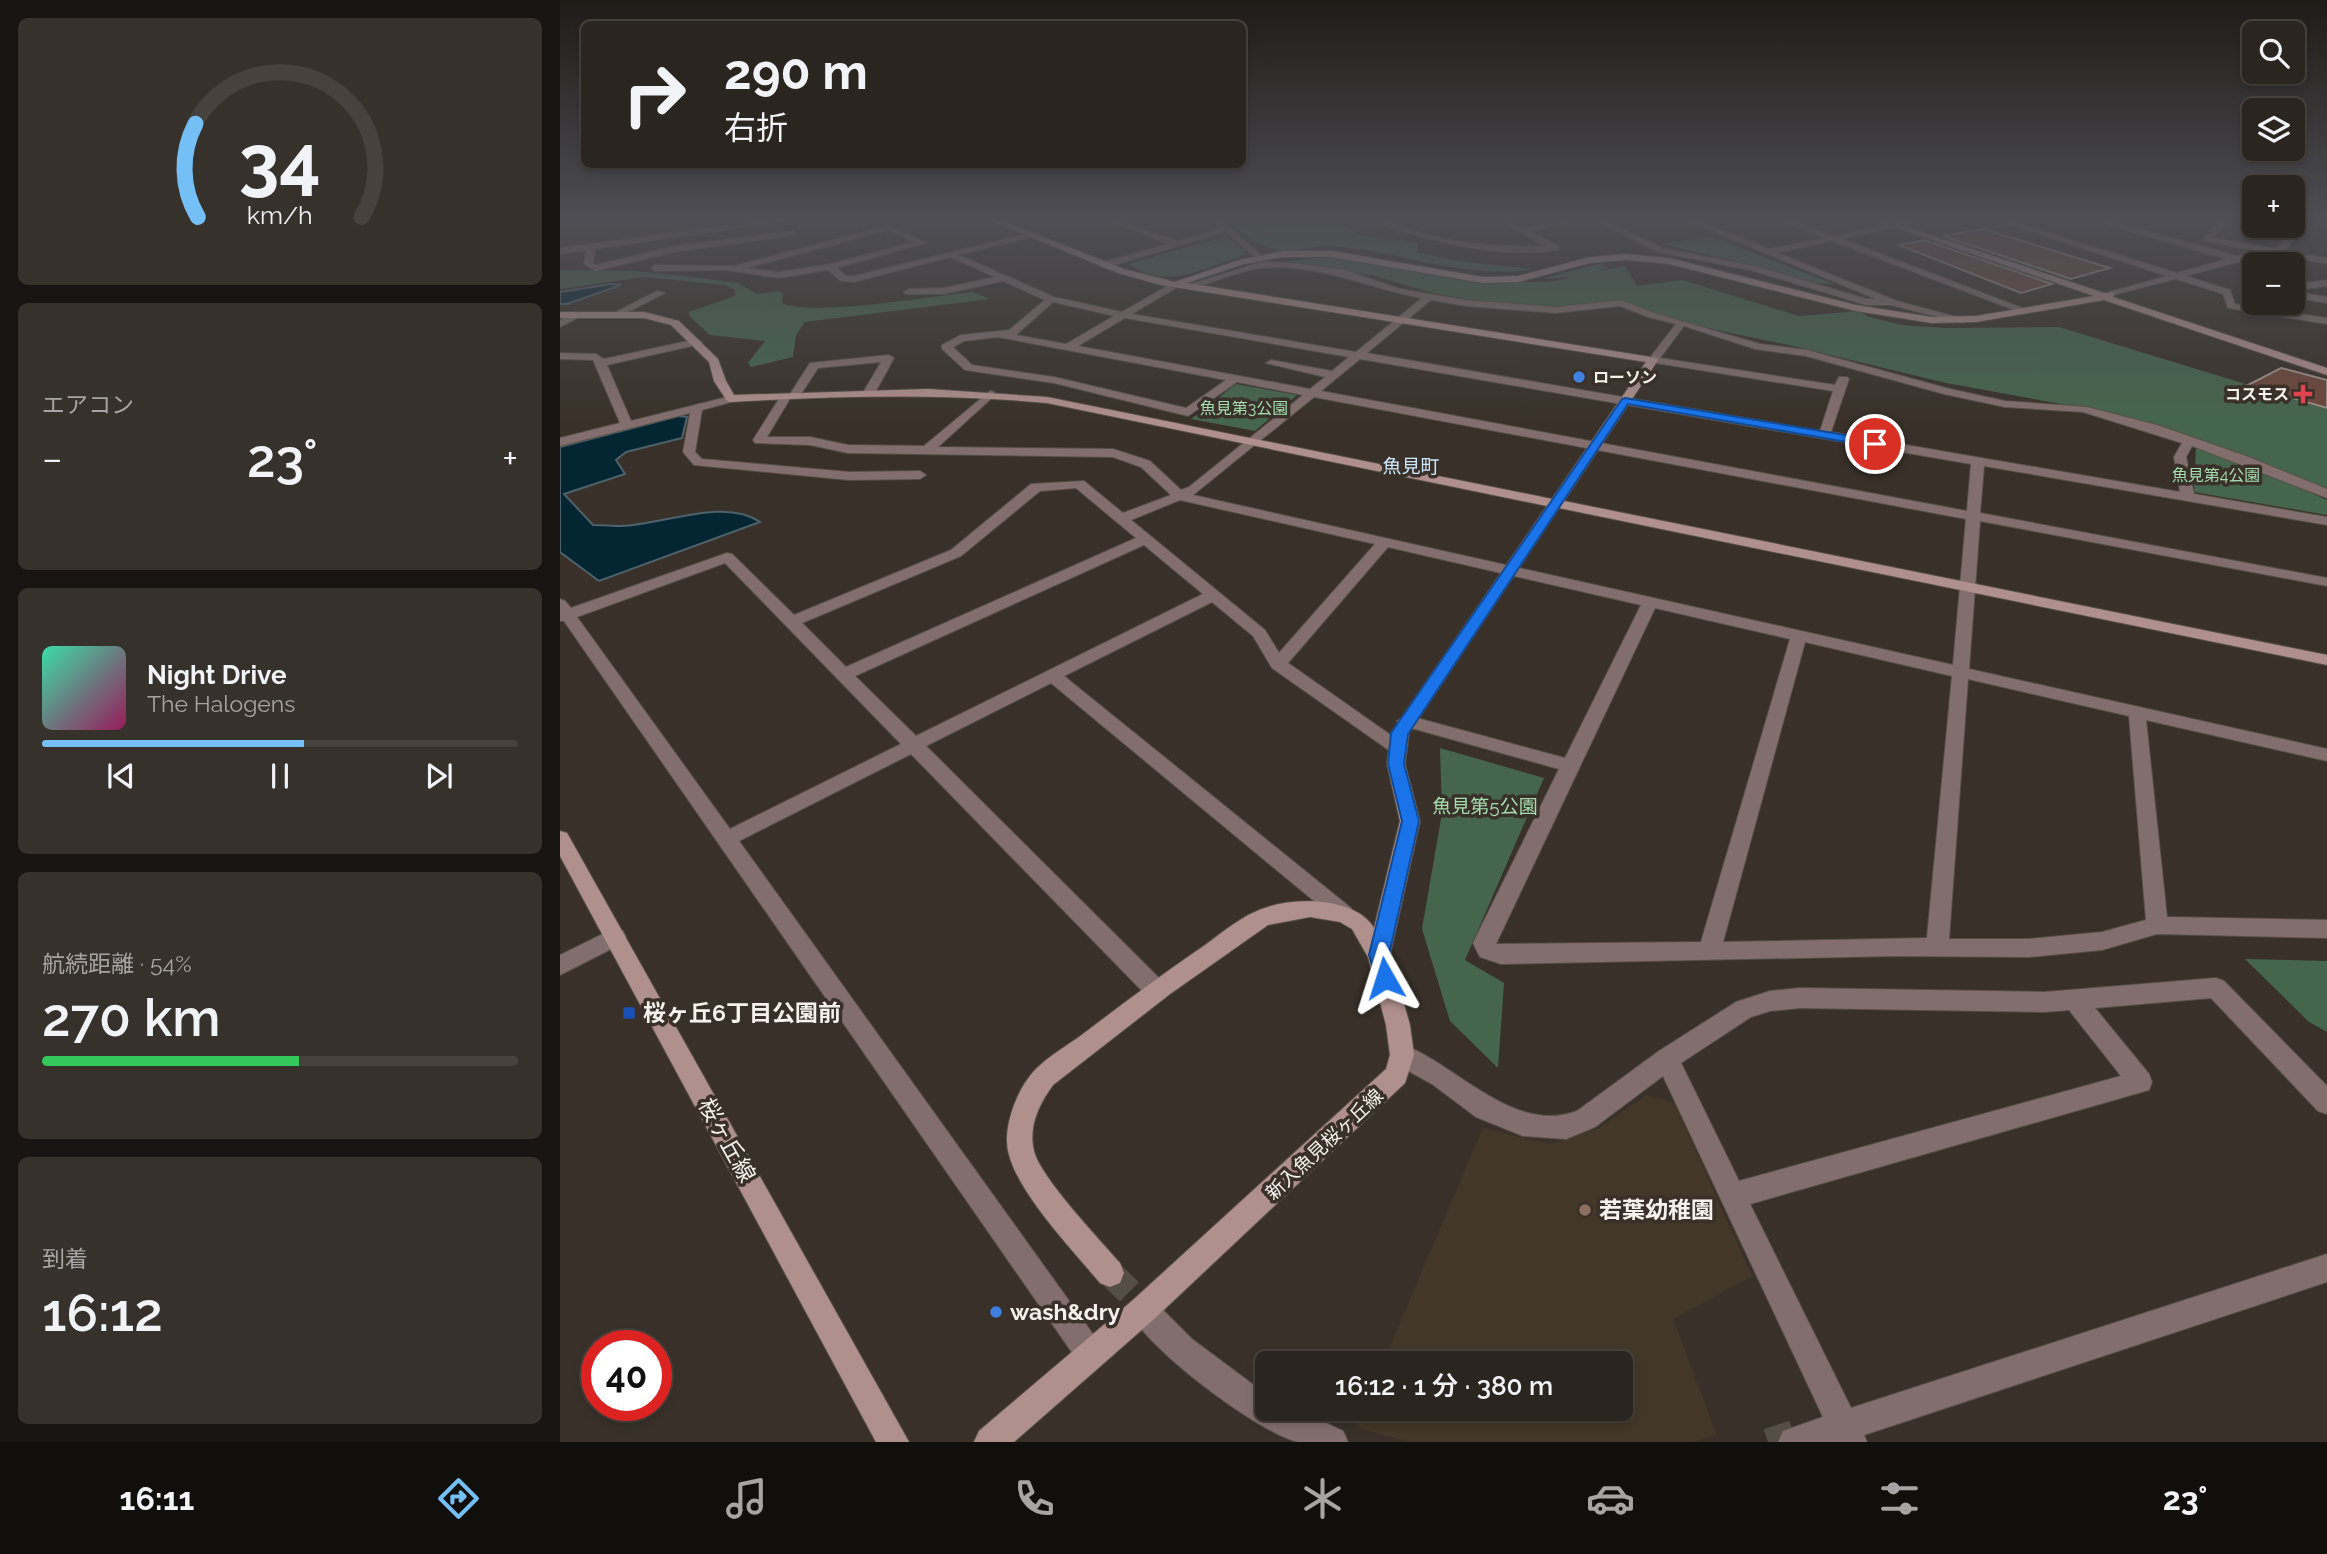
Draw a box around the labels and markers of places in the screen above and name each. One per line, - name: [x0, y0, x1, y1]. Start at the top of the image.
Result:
- place label: ローソン: [1593, 368, 1657, 387]
- marker: ローソン: [1571, 369, 1587, 385]
- place label: コスモス: [2225, 385, 2289, 404]
- marker: コスモス: [2295, 386, 2311, 402]
- pin: [1845, 414, 1905, 474]
- place label: 桜ヶ丘6丁目公園前: [643, 999, 841, 1026]
- marker: 桜ヶ丘6丁目公園前: [621, 1005, 637, 1021]
- place label: 若葉幼稚園: [1599, 1196, 1714, 1223]
- marker: 若葉幼稚園: [1577, 1202, 1593, 1218]
- place label: wash&dry: [1010, 1298, 1121, 1325]
- marker: wash&dry: [988, 1304, 1004, 1320]

